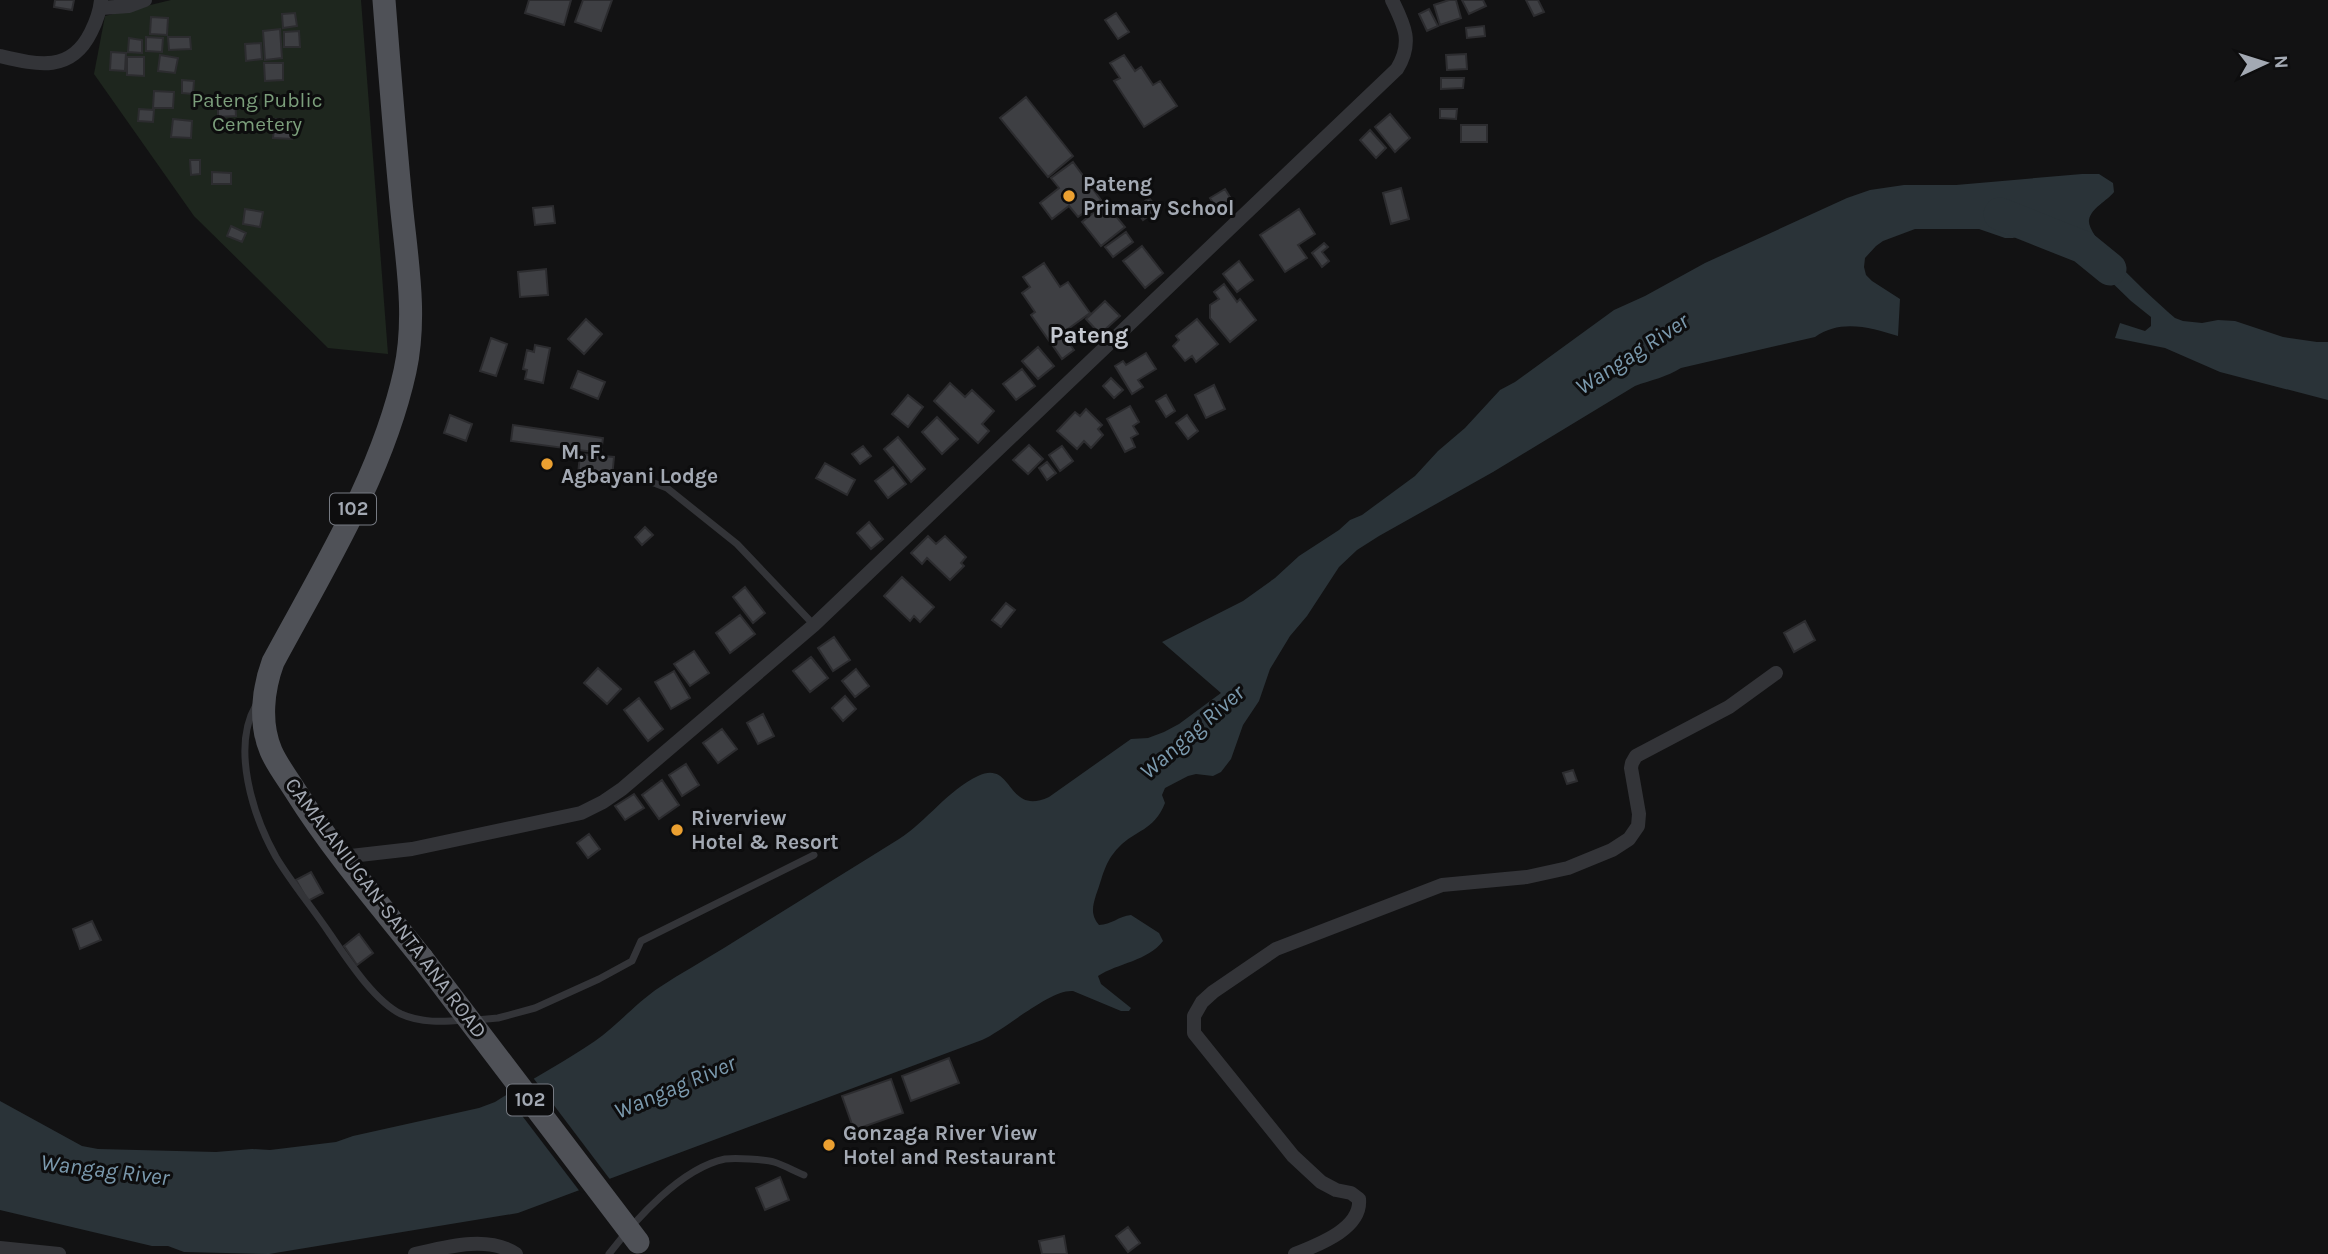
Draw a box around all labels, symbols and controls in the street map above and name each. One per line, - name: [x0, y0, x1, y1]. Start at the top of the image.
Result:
- north arrow: [2230, 28, 2300, 98]
- text: N: [2270, 54, 2292, 69]
- park label: Pateng Public Cemetery: [191, 88, 323, 136]
- place label: Pateng Primary School: [1083, 172, 1234, 220]
- marker: Pateng Primary School: [1061, 188, 1077, 204]
- water label: Wangag River: [1570, 307, 1695, 401]
- district label: Pateng: [1049, 321, 1129, 349]
- place label: M. F. Agbayani Lodge: [561, 440, 718, 488]
- marker: M. F. Agbayani Lodge: [539, 456, 555, 472]
- road number: 102: [330, 494, 376, 524]
- water label: Wangag River: [1134, 679, 1251, 785]
- street label: CAMALANIUGAN-SANTA ANA ROAD: [280, 773, 492, 1043]
- place label: Riverview Hotel & Resort: [691, 806, 839, 854]
- marker: Riverview Hotel & Resort: [669, 822, 685, 838]
- water label: Wangag River: [610, 1049, 741, 1125]
- road number: 102: [507, 1084, 553, 1116]
- place label: Gonzaga River View Hotel and Restaurant: [843, 1121, 1056, 1169]
- marker: Gonzaga River View Hotel and Restaurant: [821, 1137, 837, 1153]
- water label: Wangag River: [39, 1149, 172, 1191]

